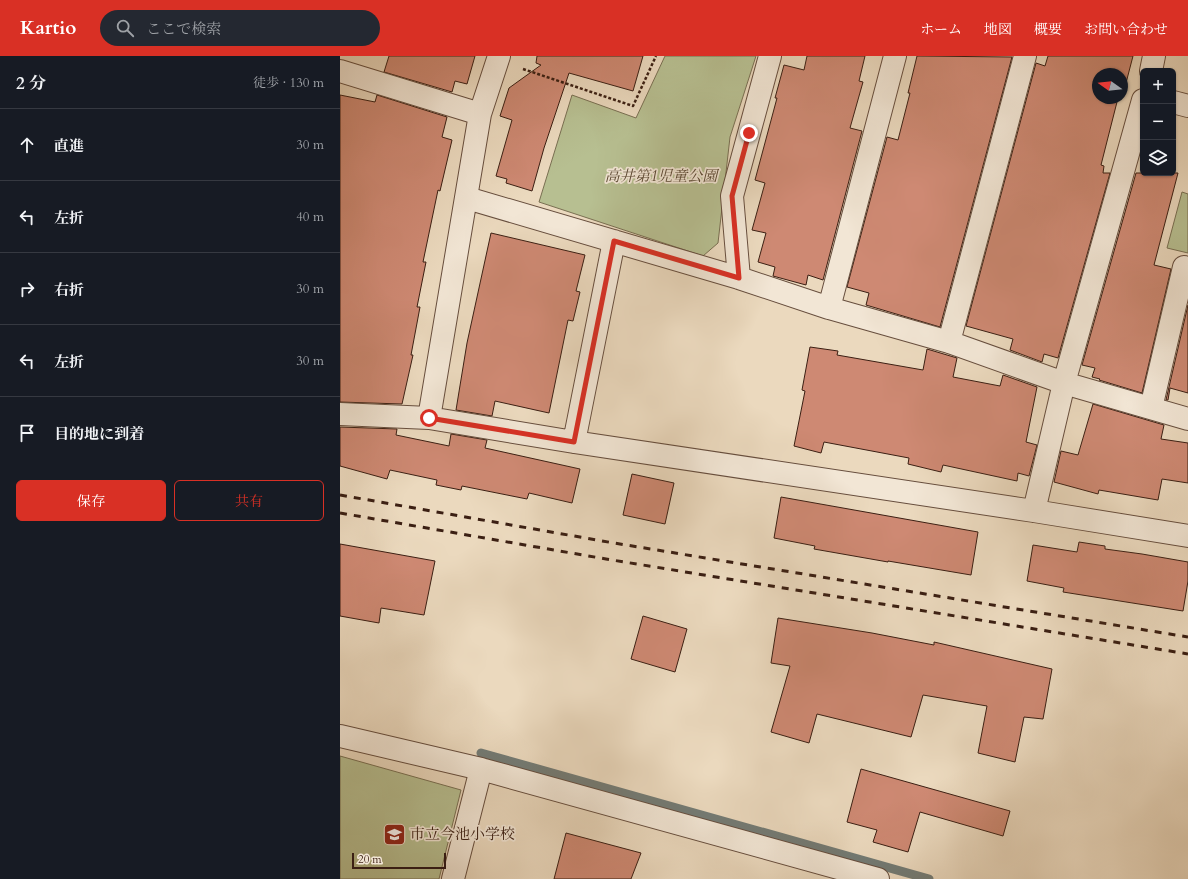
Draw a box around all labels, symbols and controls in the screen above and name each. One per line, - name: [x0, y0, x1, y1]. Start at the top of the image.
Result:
- search box: [100, 10, 380, 46]
- text: Kartio: [20, 15, 76, 41]
- icon: search: [114, 17, 136, 39]
- text: ここで検索: [146, 19, 221, 39]
- text: ホーム: [920, 20, 962, 39]
- text: 地図: [984, 20, 1012, 39]
- text: 概要: [1034, 20, 1062, 39]
- text: お問い合わせ: [1084, 20, 1168, 39]
- north arrow: [1092, 68, 1128, 104]
- map controls: [1140, 68, 1176, 176]
- button: +: [1140, 68, 1176, 104]
- text: 2 分: [16, 72, 46, 95]
- text: 徒歩 · 130 m: [253, 74, 324, 92]
- button: −: [1140, 104, 1176, 140]
- route end: [740, 124, 758, 142]
- icon: ahead: [16, 134, 38, 156]
- text: 直進: [54, 136, 84, 156]
- text: 30 m: [296, 136, 324, 154]
- button: layers: [1140, 140, 1176, 176]
- park label: 高井第1児童公園: [605, 166, 720, 186]
- icon: left: [16, 206, 38, 228]
- text: 左折: [54, 208, 84, 228]
- text: 40 m: [296, 208, 324, 226]
- icon: right: [16, 278, 38, 300]
- text: 右折: [54, 280, 84, 300]
- text: 30 m: [296, 280, 324, 298]
- icon: left: [16, 350, 38, 372]
- text: 左折: [54, 352, 84, 372]
- text: 30 m: [296, 352, 324, 370]
- route start: [420, 409, 438, 427]
- icon: arrive: [16, 422, 38, 444]
- text: 目的地に到着: [54, 424, 144, 444]
- button: 保存: [16, 480, 166, 521]
- button: 共有: [174, 480, 324, 521]
- school or university icon: 市立今池小学校: [382, 821, 408, 847]
- place label: 市立今池小学校: [410, 824, 515, 844]
- scale bar: [352, 851, 446, 870]
- text: 20 m: [358, 852, 382, 867]

